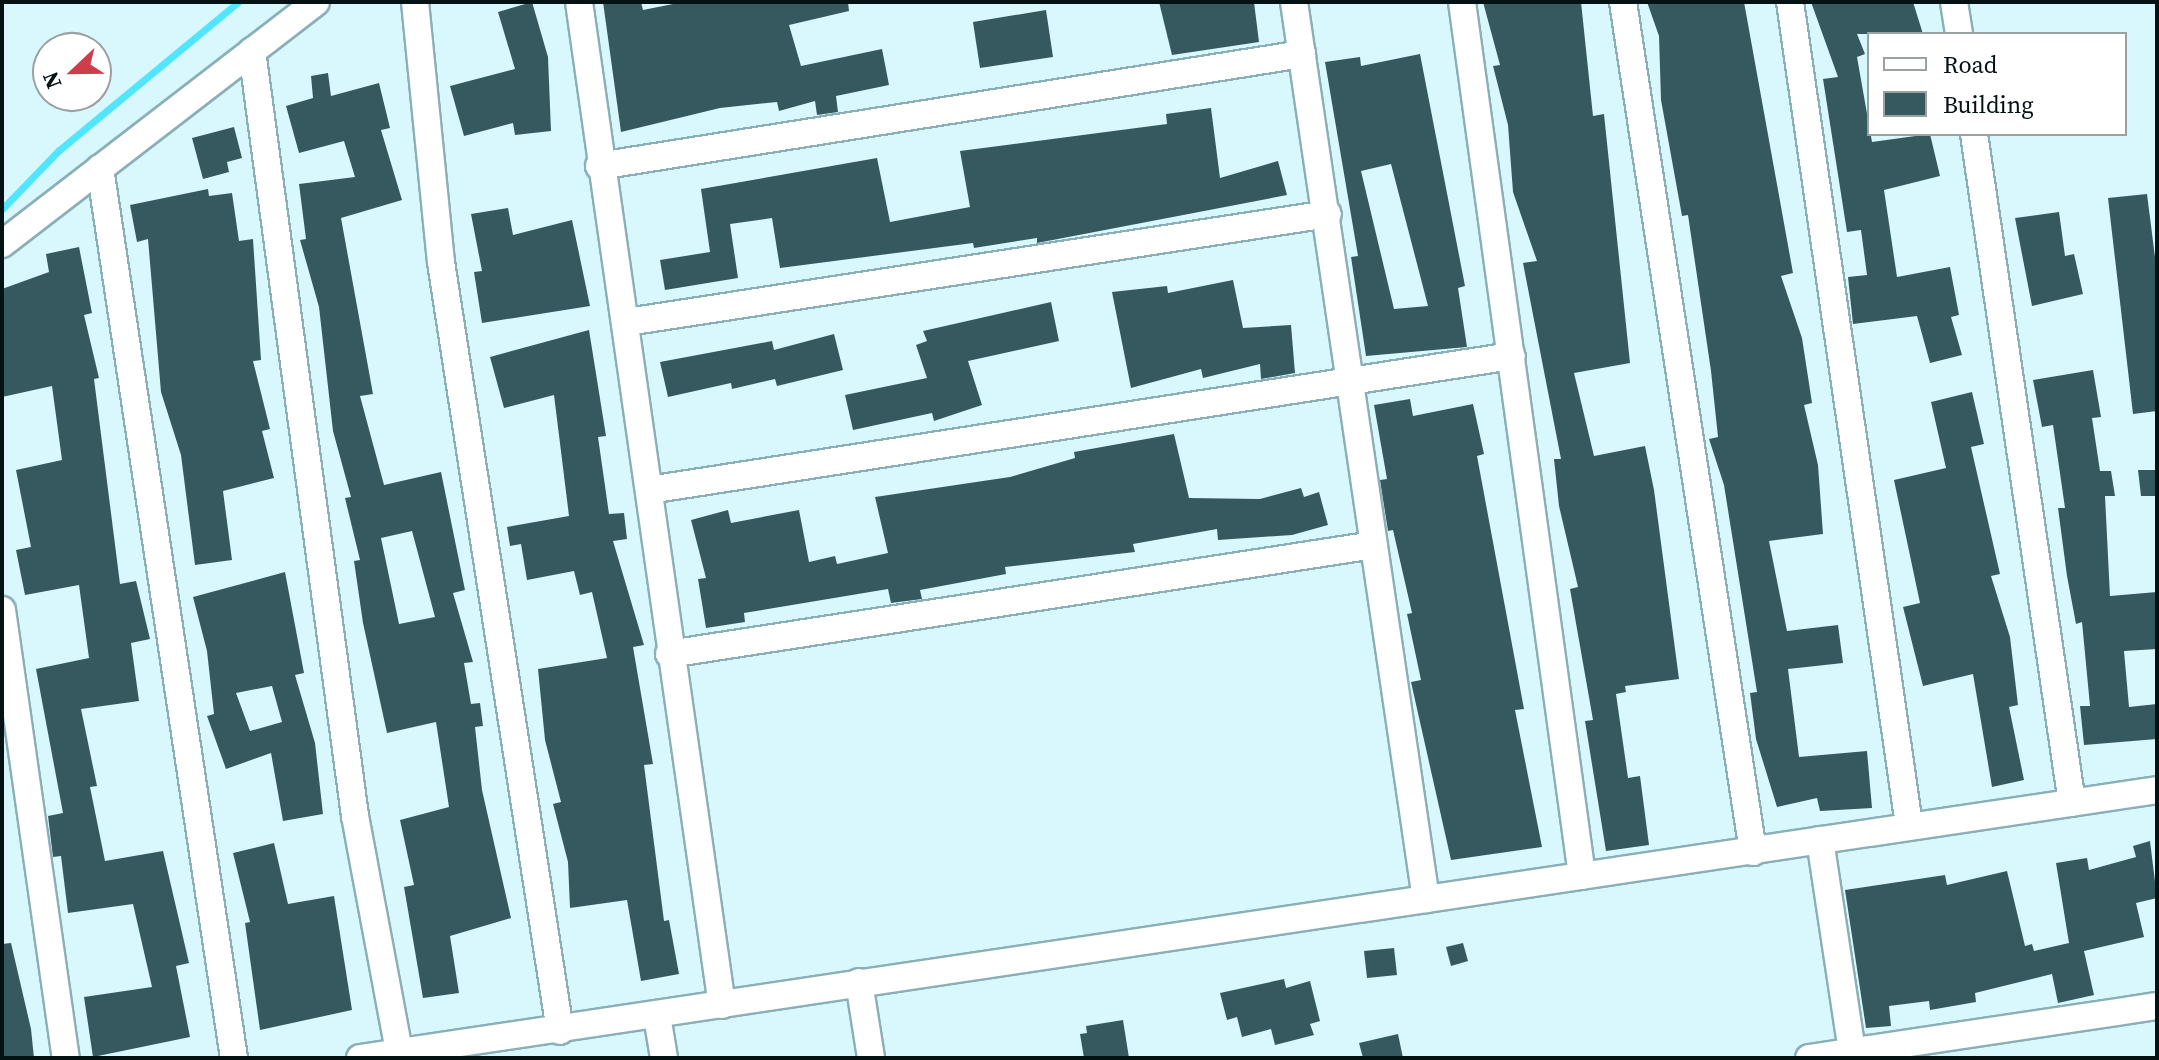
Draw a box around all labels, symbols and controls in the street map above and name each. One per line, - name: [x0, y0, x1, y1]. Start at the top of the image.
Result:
- north arrow: [32, 32, 112, 112]
- legend: [1867, 32, 2127, 136]
- text: Road: [1943, 48, 1997, 81]
- text: N: [35, 67, 69, 93]
- text: Building: [1943, 88, 2034, 121]

